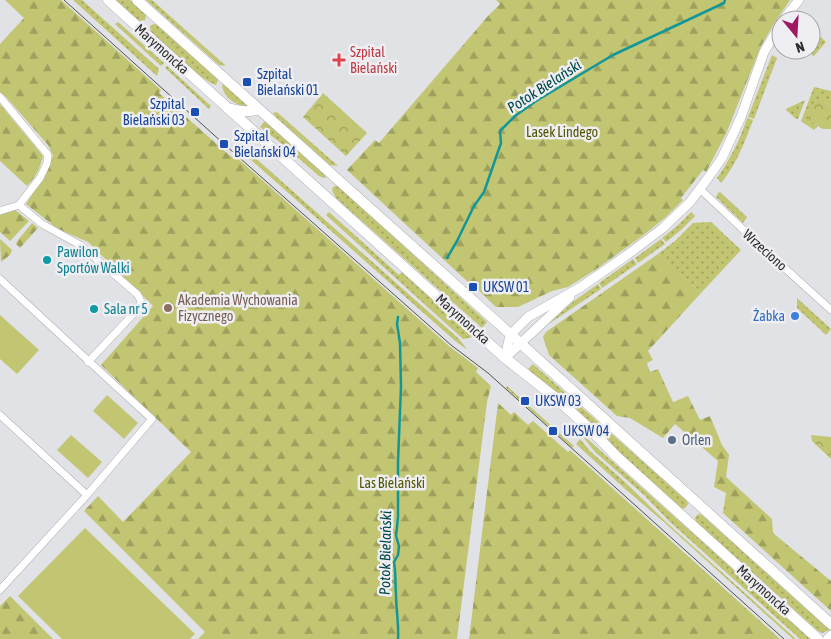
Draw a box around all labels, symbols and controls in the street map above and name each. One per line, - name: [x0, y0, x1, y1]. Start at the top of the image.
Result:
- north arrow: [771, 10, 821, 60]
- street label: Marymoncka: [132, 21, 192, 77]
- text: N: [794, 38, 806, 56]
- place label: Szpital Bielański: [350, 44, 397, 76]
- marker: Szpital Bielański: [332, 53, 346, 67]
- water label: Potok Bielański: [504, 56, 584, 116]
- place label: Szpital Bielański 01: [257, 66, 319, 98]
- marker: Szpital Bielański 01: [241, 76, 253, 88]
- place label: Szpital Bielański 03: [123, 96, 185, 128]
- marker: Szpital Bielański 03: [189, 106, 201, 118]
- park label: Lasek Lindego: [526, 124, 598, 140]
- place label: Szpital Bielański 04: [234, 128, 297, 160]
- marker: Szpital Bielański 04: [218, 138, 230, 150]
- street label: Wrzeciono: [740, 226, 790, 274]
- place label: Pawilon Sportów Walki: [57, 244, 130, 276]
- marker: Pawilon Sportów Walki: [41, 254, 53, 266]
- place label: UKSW 01: [483, 279, 529, 295]
- marker: UKSW 01: [467, 281, 479, 293]
- street label: Marymoncka: [433, 291, 493, 347]
- place label: Akademia Wychowania Fizycznego: [178, 292, 298, 324]
- place label: Sala nr 5: [104, 301, 148, 317]
- marker: Akademia Wychowania Fizycznego: [162, 302, 174, 314]
- marker: Sala nr 5: [88, 303, 100, 315]
- place label: Żabka: [753, 308, 785, 324]
- marker: Żabka: [789, 310, 801, 322]
- place label: UKSW 03: [535, 393, 581, 409]
- marker: UKSW 03: [519, 395, 531, 407]
- place label: UKSW 04: [563, 423, 610, 439]
- marker: UKSW 04: [547, 425, 559, 437]
- place label: Orlen: [682, 432, 711, 448]
- marker: Orlen: [666, 434, 678, 446]
- park label: Las Bielański: [359, 475, 425, 491]
- water label: Potok Bielański: [376, 510, 394, 595]
- street label: Marymoncka: [734, 562, 794, 618]

